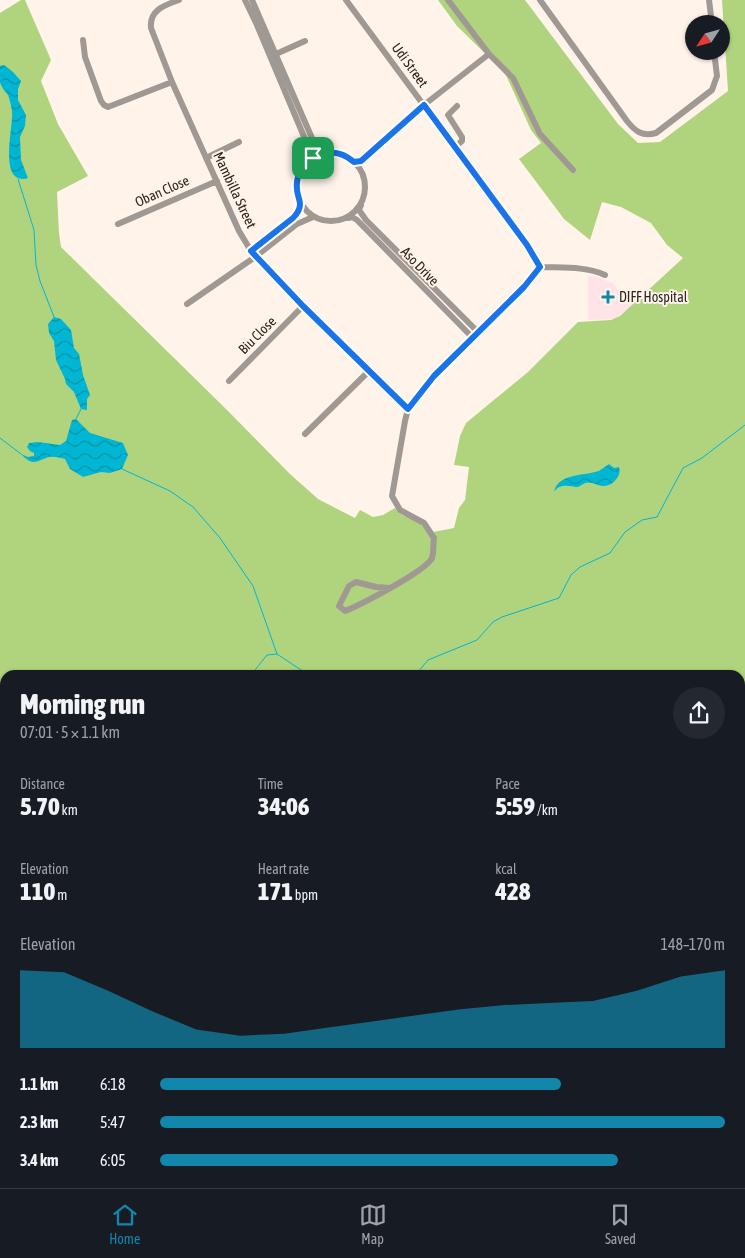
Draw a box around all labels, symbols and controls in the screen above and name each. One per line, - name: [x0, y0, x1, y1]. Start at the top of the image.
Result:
- north arrow: [685, 15, 730, 60]
- map controls: [685, 15, 730, 60]
- street label: Udi Street: [389, 40, 431, 90]
- pin: [292, 137, 334, 179]
- icon: arrive: [299, 144, 327, 172]
- street label: Mambilla Street: [210, 149, 260, 231]
- street label: Oban Close: [132, 172, 192, 210]
- street label: Aso Drive: [398, 243, 442, 289]
- place label: DIFF Hospital: [619, 289, 688, 305]
- marker: DIFF Hospital: [601, 290, 615, 304]
- street label: Biu Close: [235, 313, 279, 357]
- button: share: [673, 687, 725, 739]
- text: Morning run: [20, 688, 145, 720]
- text: 07:01 · 5 × 1.1 km: [20, 723, 120, 741]
- text: Distance: [20, 776, 65, 792]
- text: Time: [258, 776, 283, 792]
- text: Pace: [495, 776, 520, 792]
- text: 5.70: [20, 792, 60, 820]
- text: 34:06: [258, 792, 310, 820]
- text: 5:59: [495, 792, 535, 820]
- text: km: [60, 802, 78, 818]
- text: /km: [535, 802, 558, 818]
- text: Elevation: [20, 861, 69, 877]
- text: Heart rate: [258, 861, 309, 877]
- text: kcal: [495, 861, 517, 877]
- text: 110: [20, 877, 55, 905]
- text: 171: [258, 877, 293, 905]
- text: 428: [495, 877, 531, 905]
- text: m: [55, 887, 67, 903]
- text: bpm: [293, 887, 318, 903]
- text: Elevation: [20, 935, 75, 953]
- text: 148–170 m: [661, 935, 725, 953]
- text: 1.1 km: [20, 1075, 59, 1093]
- text: 6:18: [100, 1075, 125, 1093]
- text: 2.3 km: [20, 1113, 59, 1131]
- text: 5:47: [100, 1113, 125, 1131]
- text: 3.4 km: [20, 1151, 59, 1169]
- text: 6:05: [100, 1151, 126, 1169]
- tab: Home: [109, 1201, 140, 1247]
- tab: Map: [359, 1201, 387, 1247]
- tab: Saved: [605, 1201, 636, 1247]

